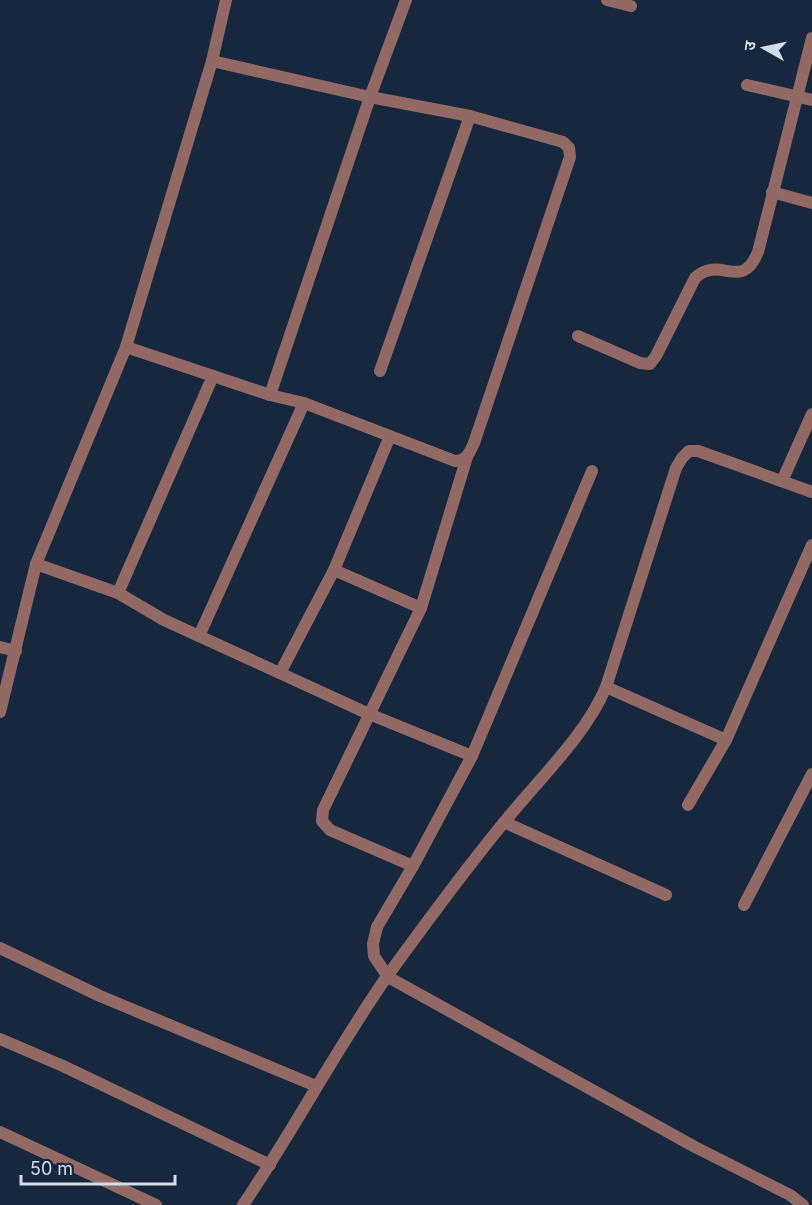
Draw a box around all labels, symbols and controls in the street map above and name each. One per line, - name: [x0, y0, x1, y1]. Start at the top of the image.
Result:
- north arrow: [734, 18, 794, 78]
- text: उ: [739, 39, 760, 52]
- scale bar: [21, 1148, 176, 1186]
- text: 50 m: [30, 1158, 73, 1179]

